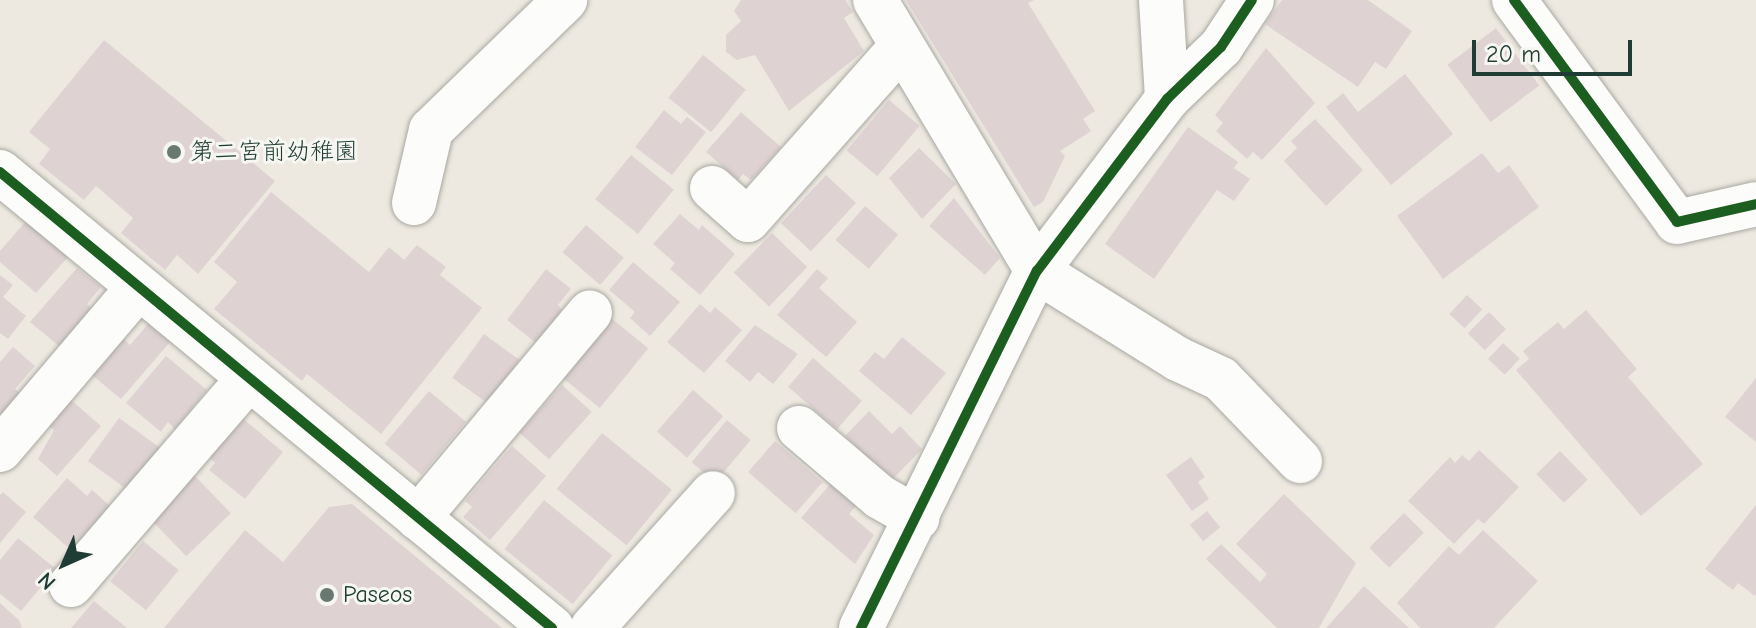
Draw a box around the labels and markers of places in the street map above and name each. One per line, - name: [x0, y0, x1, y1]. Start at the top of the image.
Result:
- place label: 第二宮前幼稚園: [190, 138, 358, 166]
- marker: 第二宮前幼稚園: [165, 143, 183, 161]
- place label: Paseos: [343, 581, 412, 609]
- marker: Paseos: [318, 586, 336, 604]

